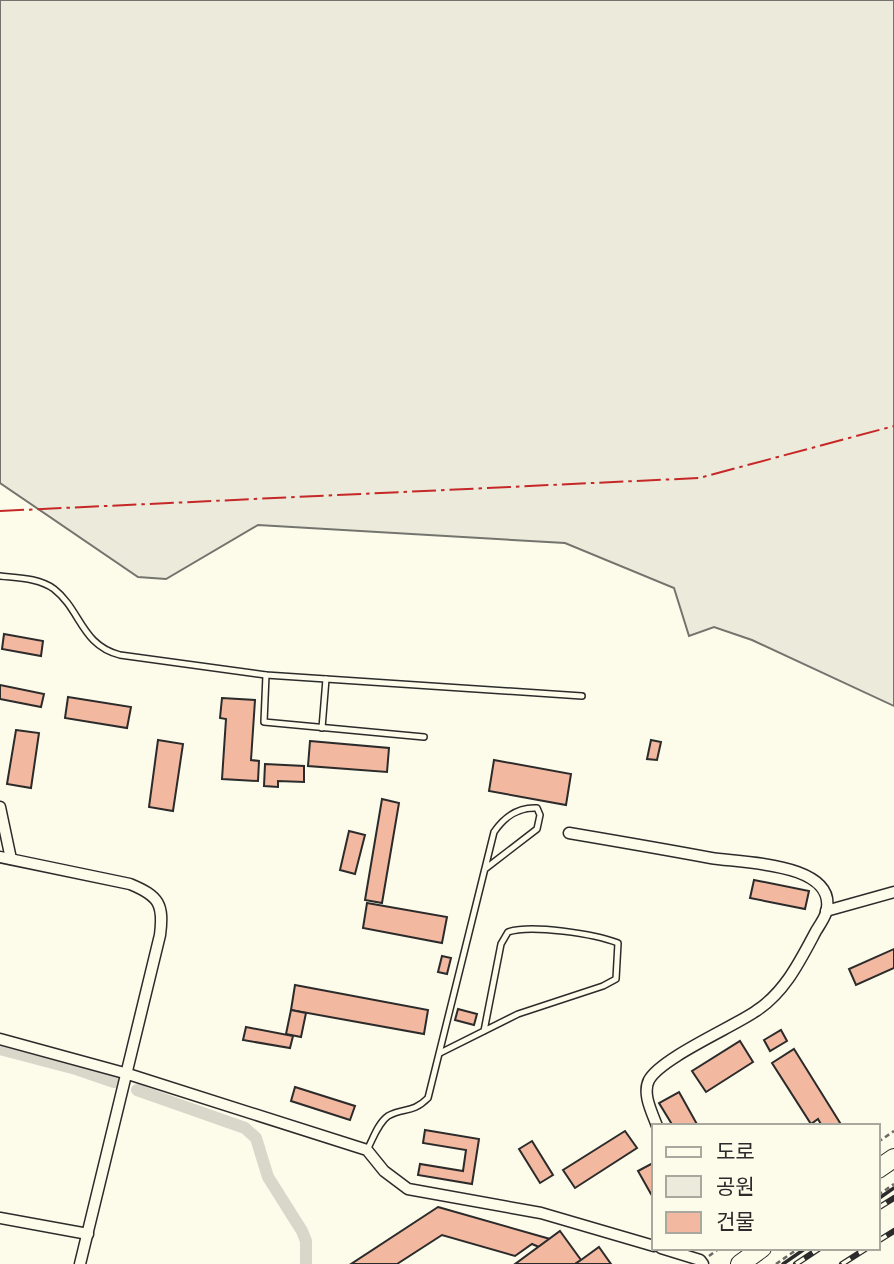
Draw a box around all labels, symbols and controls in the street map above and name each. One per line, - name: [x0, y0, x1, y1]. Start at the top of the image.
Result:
- legend: [652, 1124, 880, 1250]
- text: 도로: [716, 1135, 755, 1167]
- text: 공원: [716, 1170, 755, 1202]
- text: 건물: [716, 1205, 755, 1237]

